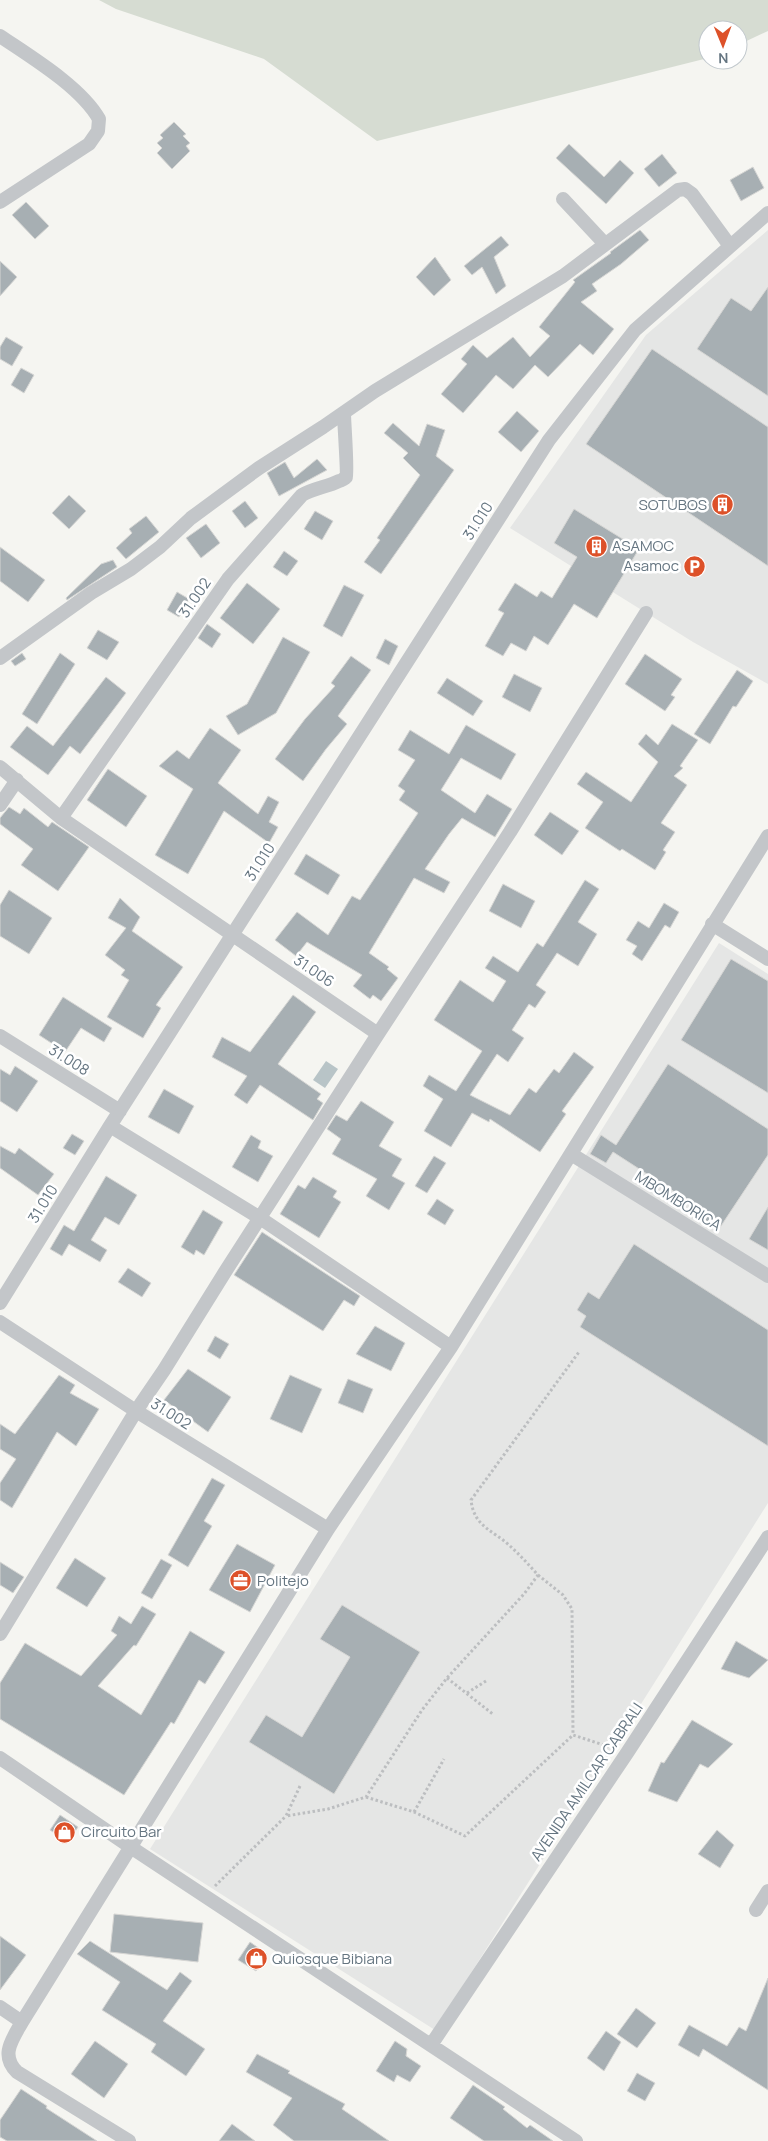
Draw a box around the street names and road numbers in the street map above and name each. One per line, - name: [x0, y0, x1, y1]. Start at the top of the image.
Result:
- street label: 31.010: [457, 498, 498, 544]
- street label: 31.002: [174, 574, 216, 622]
- street label: 31.010: [239, 839, 280, 885]
- street label: 31.006: [290, 949, 339, 992]
- street label: 31.008: [45, 1039, 94, 1080]
- street label: MBOMBORICA: [631, 1166, 726, 1236]
- street label: 31.010: [23, 1181, 62, 1227]
- street label: 31.002: [147, 1393, 196, 1434]
- street label: AVENIDA AMILCAR CABRALI: [526, 1698, 648, 1865]

